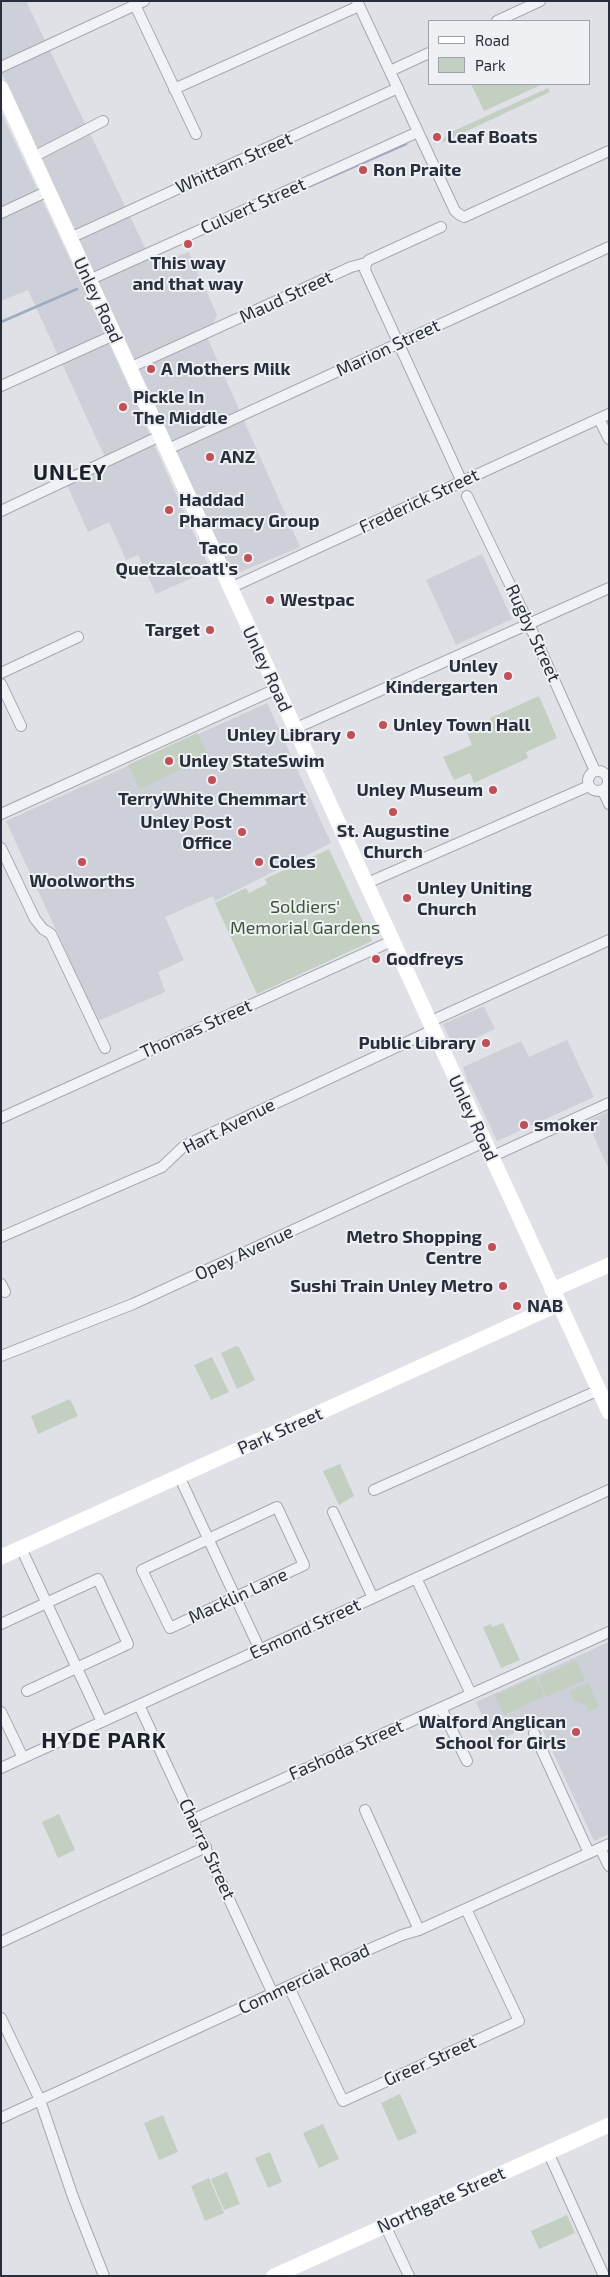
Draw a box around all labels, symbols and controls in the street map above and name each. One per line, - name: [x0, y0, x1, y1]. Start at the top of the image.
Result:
- legend: [428, 20, 590, 85]
- text: Road: [475, 31, 510, 49]
- text: Park: [475, 56, 506, 74]
- place label: Leaf Boats: [447, 126, 538, 148]
- street label: Whittam Street: [172, 128, 296, 198]
- marker: Leaf Boats: [431, 131, 443, 143]
- place label: Ron Praite: [373, 159, 461, 181]
- marker: Ron Praite: [357, 164, 369, 176]
- street label: Culvert Street: [197, 173, 309, 239]
- marker: This way and that way: [182, 238, 194, 250]
- place label: This way and that way: [132, 252, 244, 294]
- street label: Unley Road: [69, 254, 127, 346]
- street label: Maud Street: [236, 266, 336, 328]
- street label: Marion Street: [333, 315, 443, 381]
- place label: A Mothers Milk: [161, 358, 291, 380]
- marker: A Mothers Milk: [145, 363, 157, 375]
- place label: Pickle In The Middle: [133, 386, 228, 428]
- marker: Pickle In The Middle: [117, 401, 129, 413]
- place label: ANZ: [220, 446, 255, 468]
- marker: ANZ: [204, 451, 216, 463]
- district label: UNLEY: [32, 460, 108, 486]
- street label: Frederick Street: [356, 464, 482, 538]
- place label: Haddad Pharmacy Group: [179, 489, 320, 532]
- marker: Haddad Pharmacy Group: [163, 504, 175, 516]
- place label: Taco Quetzalcoatl's: [116, 537, 238, 580]
- marker: Taco Quetzalcoatl's: [242, 552, 254, 564]
- street label: Rugby Street: [501, 581, 565, 685]
- place label: Westpac: [280, 589, 355, 611]
- marker: Westpac: [264, 594, 276, 606]
- place label: Target: [145, 619, 200, 641]
- street label: Unley Road: [238, 623, 296, 715]
- marker: Target: [204, 624, 216, 636]
- place label: Unley Kindergarten: [386, 655, 498, 698]
- marker: Unley Kindergarten: [502, 670, 514, 682]
- place label: Unley Town Hall: [393, 714, 530, 736]
- marker: Unley Town Hall: [377, 719, 389, 731]
- place label: Unley Library: [227, 724, 341, 746]
- marker: Unley Library: [345, 729, 357, 741]
- place label: Unley StateSwim: [179, 750, 325, 772]
- marker: Unley StateSwim: [163, 755, 175, 767]
- marker: TerryWhite Chemmart: [206, 774, 218, 786]
- place label: Unley Museum: [356, 779, 483, 801]
- marker: Unley Museum: [487, 784, 499, 796]
- place label: TerryWhite Chemmart: [118, 788, 306, 810]
- marker: St. Augustine Church: [387, 806, 399, 818]
- place label: Unley Post Office: [140, 811, 232, 854]
- place label: St. Augustine Church: [337, 820, 449, 862]
- marker: Unley Post Office: [236, 826, 248, 838]
- place label: Coles: [269, 851, 316, 873]
- marker: Woolworths: [76, 856, 88, 868]
- marker: Coles: [253, 856, 265, 868]
- place label: Woolworths: [29, 870, 135, 892]
- place label: Unley Uniting Church: [417, 877, 532, 920]
- marker: Unley Uniting Church: [401, 892, 413, 904]
- park label: Soldiers' Memorial Gardens: [230, 896, 380, 939]
- place label: Godfreys: [386, 948, 464, 970]
- marker: Godfreys: [370, 953, 382, 965]
- street label: Thomas Street: [137, 995, 255, 1063]
- place label: Public Library: [359, 1032, 476, 1054]
- marker: Public Library: [480, 1037, 492, 1049]
- street label: Unley Road: [444, 1072, 502, 1164]
- street label: Hart Avenue: [179, 1094, 279, 1158]
- place label: smoker: [534, 1114, 598, 1136]
- marker: smoker: [518, 1119, 530, 1131]
- street label: Opey Avenue: [191, 1221, 297, 1285]
- place label: Metro Shopping Centre: [346, 1226, 482, 1268]
- marker: Metro Shopping Centre: [486, 1241, 498, 1253]
- place label: Sushi Train Unley Metro: [290, 1275, 493, 1297]
- marker: Sushi Train Unley Metro: [497, 1280, 509, 1292]
- place label: NAB: [527, 1295, 563, 1317]
- marker: NAB: [511, 1300, 523, 1312]
- street label: Park Street: [234, 1403, 326, 1459]
- street label: Macklin Lane: [185, 1564, 291, 1628]
- street label: Esmond Street: [246, 1594, 364, 1664]
- place label: Walford Anglican School for Girls: [418, 1711, 566, 1754]
- street label: Fashoda Street: [285, 1715, 407, 1785]
- marker: Walford Anglican School for Girls: [570, 1726, 582, 1738]
- district label: HYDE PARK: [40, 1728, 168, 1754]
- street label: Charra Street: [174, 1795, 240, 1903]
- street label: Commercial Road: [235, 1939, 373, 2019]
- street label: Greer Street: [380, 2031, 480, 2091]
- street label: Northgate Street: [374, 2162, 508, 2238]

